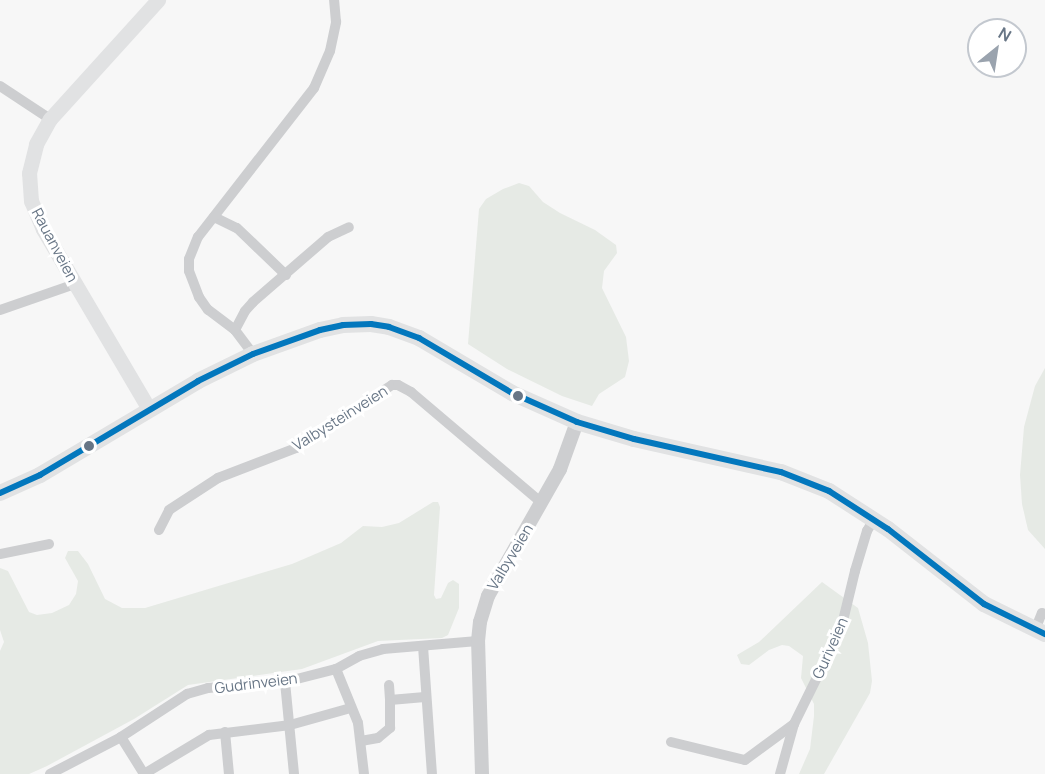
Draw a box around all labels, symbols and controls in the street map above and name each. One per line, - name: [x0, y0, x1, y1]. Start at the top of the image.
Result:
- north arrow: [967, 18, 1027, 78]
- text: N: [995, 22, 1015, 47]
- street label: Rauanveien: [28, 205, 82, 285]
- street label: Valbysteinveien: [289, 382, 391, 454]
- unlabelled marker: [512, 390, 524, 402]
- unlabelled marker: [83, 440, 95, 452]
- street label: Valbyveien: [483, 521, 537, 593]
- street label: Guriveien: [808, 614, 852, 682]
- street label: Gudrinveien: [214, 669, 298, 697]

